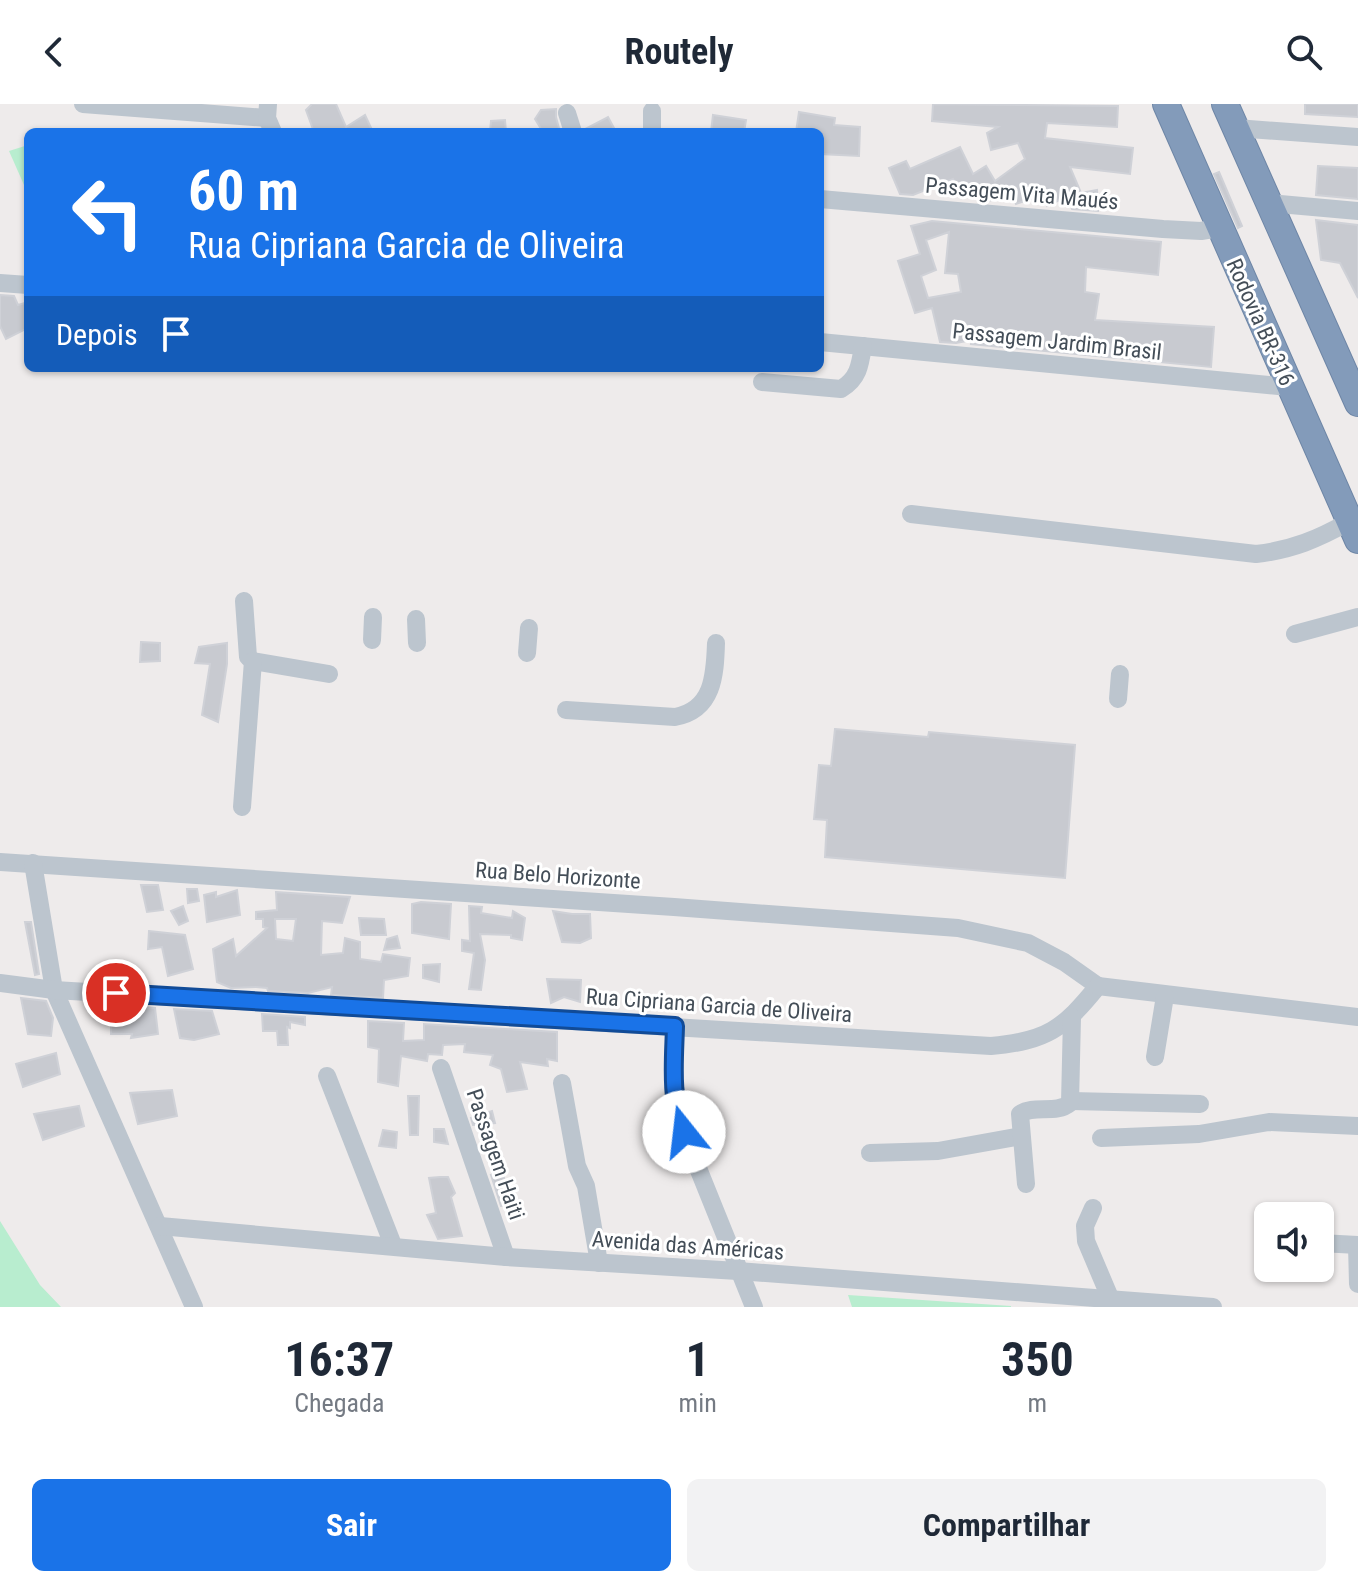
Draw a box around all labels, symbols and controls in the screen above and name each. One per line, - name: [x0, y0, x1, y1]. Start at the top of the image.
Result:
- icon: back: [32, 30, 76, 74]
- icon: search: [1282, 30, 1326, 74]
- text: Routely: [625, 31, 733, 73]
- text: 60 m: [188, 158, 299, 224]
- icon: left: [56, 160, 160, 264]
- street label: Passagem Vita Maués: [924, 173, 1119, 214]
- text: Rua Cipriana Garcia de Oliveira: [188, 225, 624, 267]
- street label: Rodovia BR-316: [1221, 255, 1300, 390]
- icon: arrive: [154, 312, 198, 356]
- text: Depois: [56, 317, 138, 352]
- street label: Passagem Jardim Brasil: [951, 318, 1163, 365]
- street label: Rua Belo Horizonte: [474, 857, 642, 894]
- pin: [82, 959, 150, 1027]
- icon: arrive: [94, 971, 138, 1015]
- street label: Rua Cipriana Garcia de Oliveira: [585, 984, 853, 1027]
- street label: Passagem Haiti: [461, 1085, 530, 1223]
- position arrow: [642, 1090, 726, 1174]
- map controls: [1254, 1202, 1334, 1282]
- button: sound: [1254, 1202, 1334, 1282]
- street label: Avenida das Américas: [591, 1226, 785, 1265]
- text: 16:37: [284, 1331, 394, 1388]
- text: 1: [686, 1331, 710, 1388]
- text: 350: [1001, 1331, 1074, 1388]
- text: Chegada: [294, 1388, 384, 1418]
- text: min: [679, 1388, 717, 1418]
- text: m: [1028, 1388, 1047, 1418]
- button: Sair: [32, 1479, 671, 1571]
- button: Compartilhar: [687, 1479, 1326, 1571]

